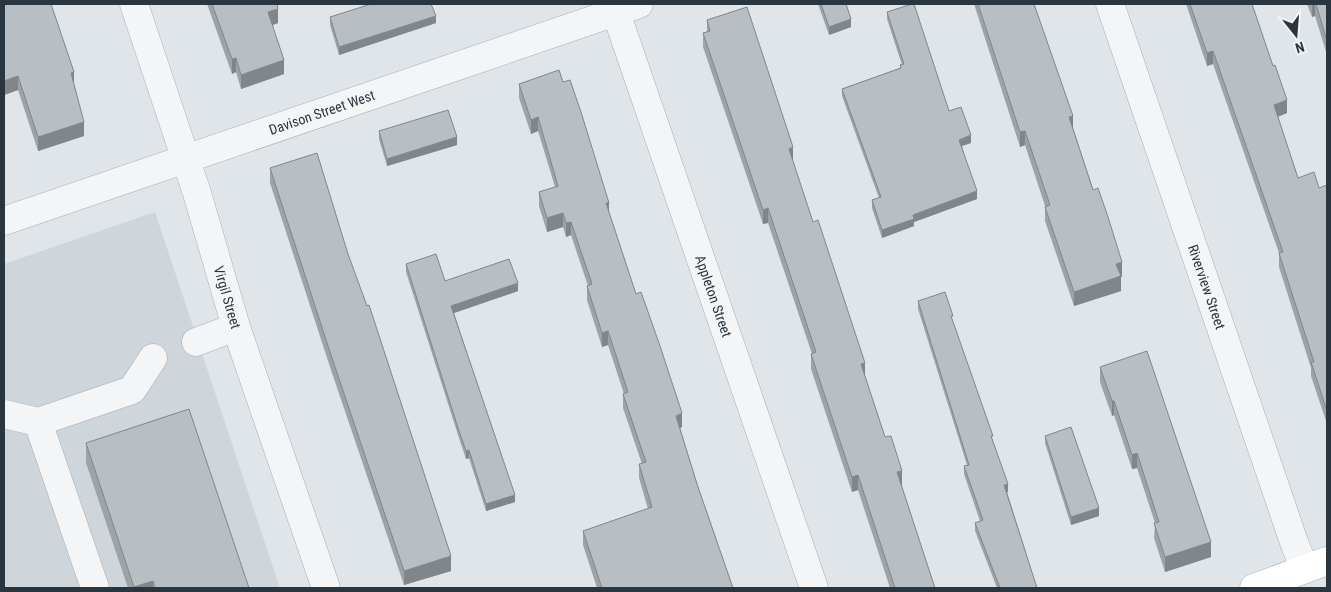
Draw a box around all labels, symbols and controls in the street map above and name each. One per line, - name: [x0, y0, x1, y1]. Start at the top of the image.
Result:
- north arrow: [1271, 10, 1321, 60]
- text: N: [1293, 39, 1306, 56]
- street label: Davison Street West: [267, 87, 377, 138]
- street label: Riverview Street: [1185, 242, 1229, 331]
- street label: Appleton Street: [692, 253, 735, 339]
- street label: Virgil Street: [211, 264, 244, 331]

